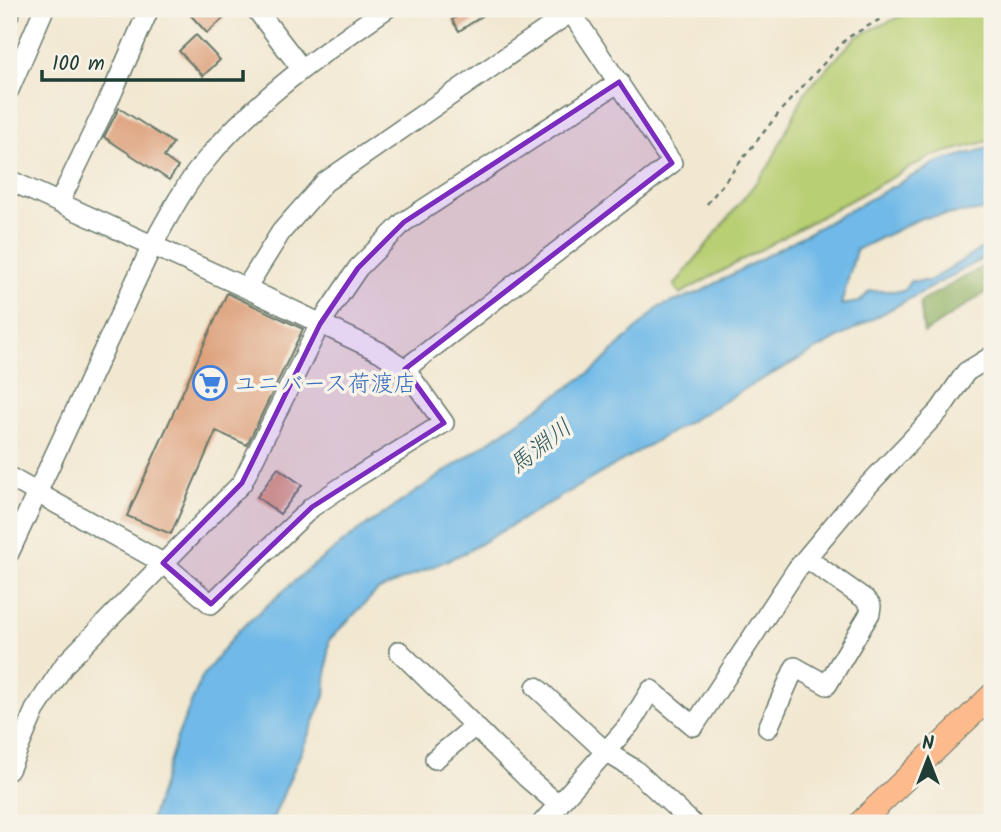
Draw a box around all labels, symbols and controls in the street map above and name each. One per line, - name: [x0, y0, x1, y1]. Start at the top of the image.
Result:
- scale bar: [42, 38, 243, 82]
- text: 100 m: [52, 48, 105, 81]
- supermarket icon: ユニバース荷渡店: [191, 364, 229, 402]
- place label: ユニバース荷渡店: [234, 367, 417, 403]
- water label: 馬淵川: [501, 410, 581, 485]
- north arrow: [892, 724, 962, 794]
- text: N: [922, 729, 934, 759]

